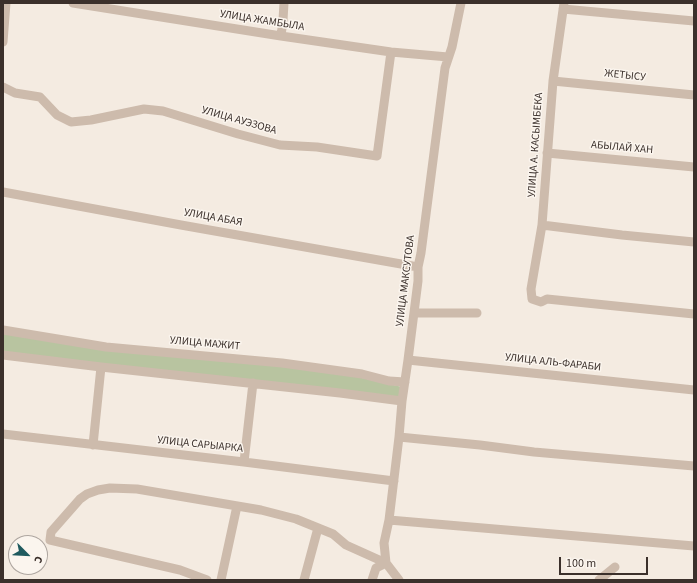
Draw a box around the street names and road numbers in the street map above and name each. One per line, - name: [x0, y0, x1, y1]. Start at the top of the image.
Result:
- street label: УЛИЦА ЖАМБЫЛА: [219, 8, 305, 34]
- street label: ЖЕТЫСУ: [604, 67, 646, 85]
- street label: УЛИЦА А. КАСЫМБЕКА: [526, 92, 546, 198]
- street label: УЛИЦА АУЭЗОВА: [200, 104, 278, 138]
- street label: АБЫЛАЙ ХАН: [590, 139, 654, 157]
- street label: УЛИЦА АБАЯ: [183, 206, 243, 230]
- street label: УЛИЦА МАКСУТОВА: [394, 235, 418, 327]
- street label: УЛИЦА МАЖИТ: [169, 334, 241, 354]
- street label: УЛИЦА АЛЬ-ФАРАБИ: [504, 351, 602, 375]
- street label: УЛИЦА САРЫАРКА: [156, 434, 244, 456]

